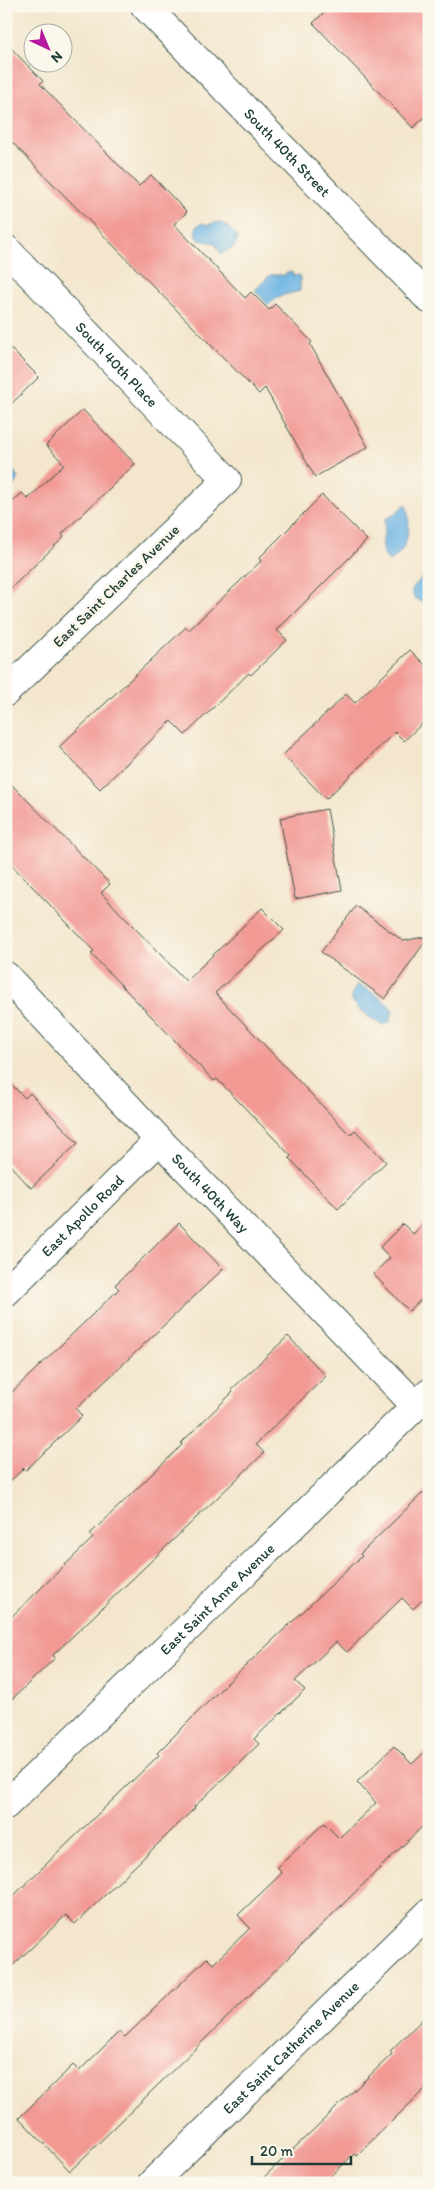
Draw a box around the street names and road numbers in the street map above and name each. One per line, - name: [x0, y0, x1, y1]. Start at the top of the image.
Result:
- street label: South 40th Street: [240, 104, 334, 201]
- street label: South 40th Place: [72, 318, 162, 411]
- street label: East Saint Charles Avenue: [49, 521, 183, 651]
- street label: South 40th Way: [168, 1150, 253, 1237]
- street label: East Apollo Road: [38, 1171, 128, 1261]
- street label: East Saint Anne Avenue: [156, 1539, 278, 1659]
- street label: East Saint Catherine Avenue: [219, 1977, 363, 2118]

